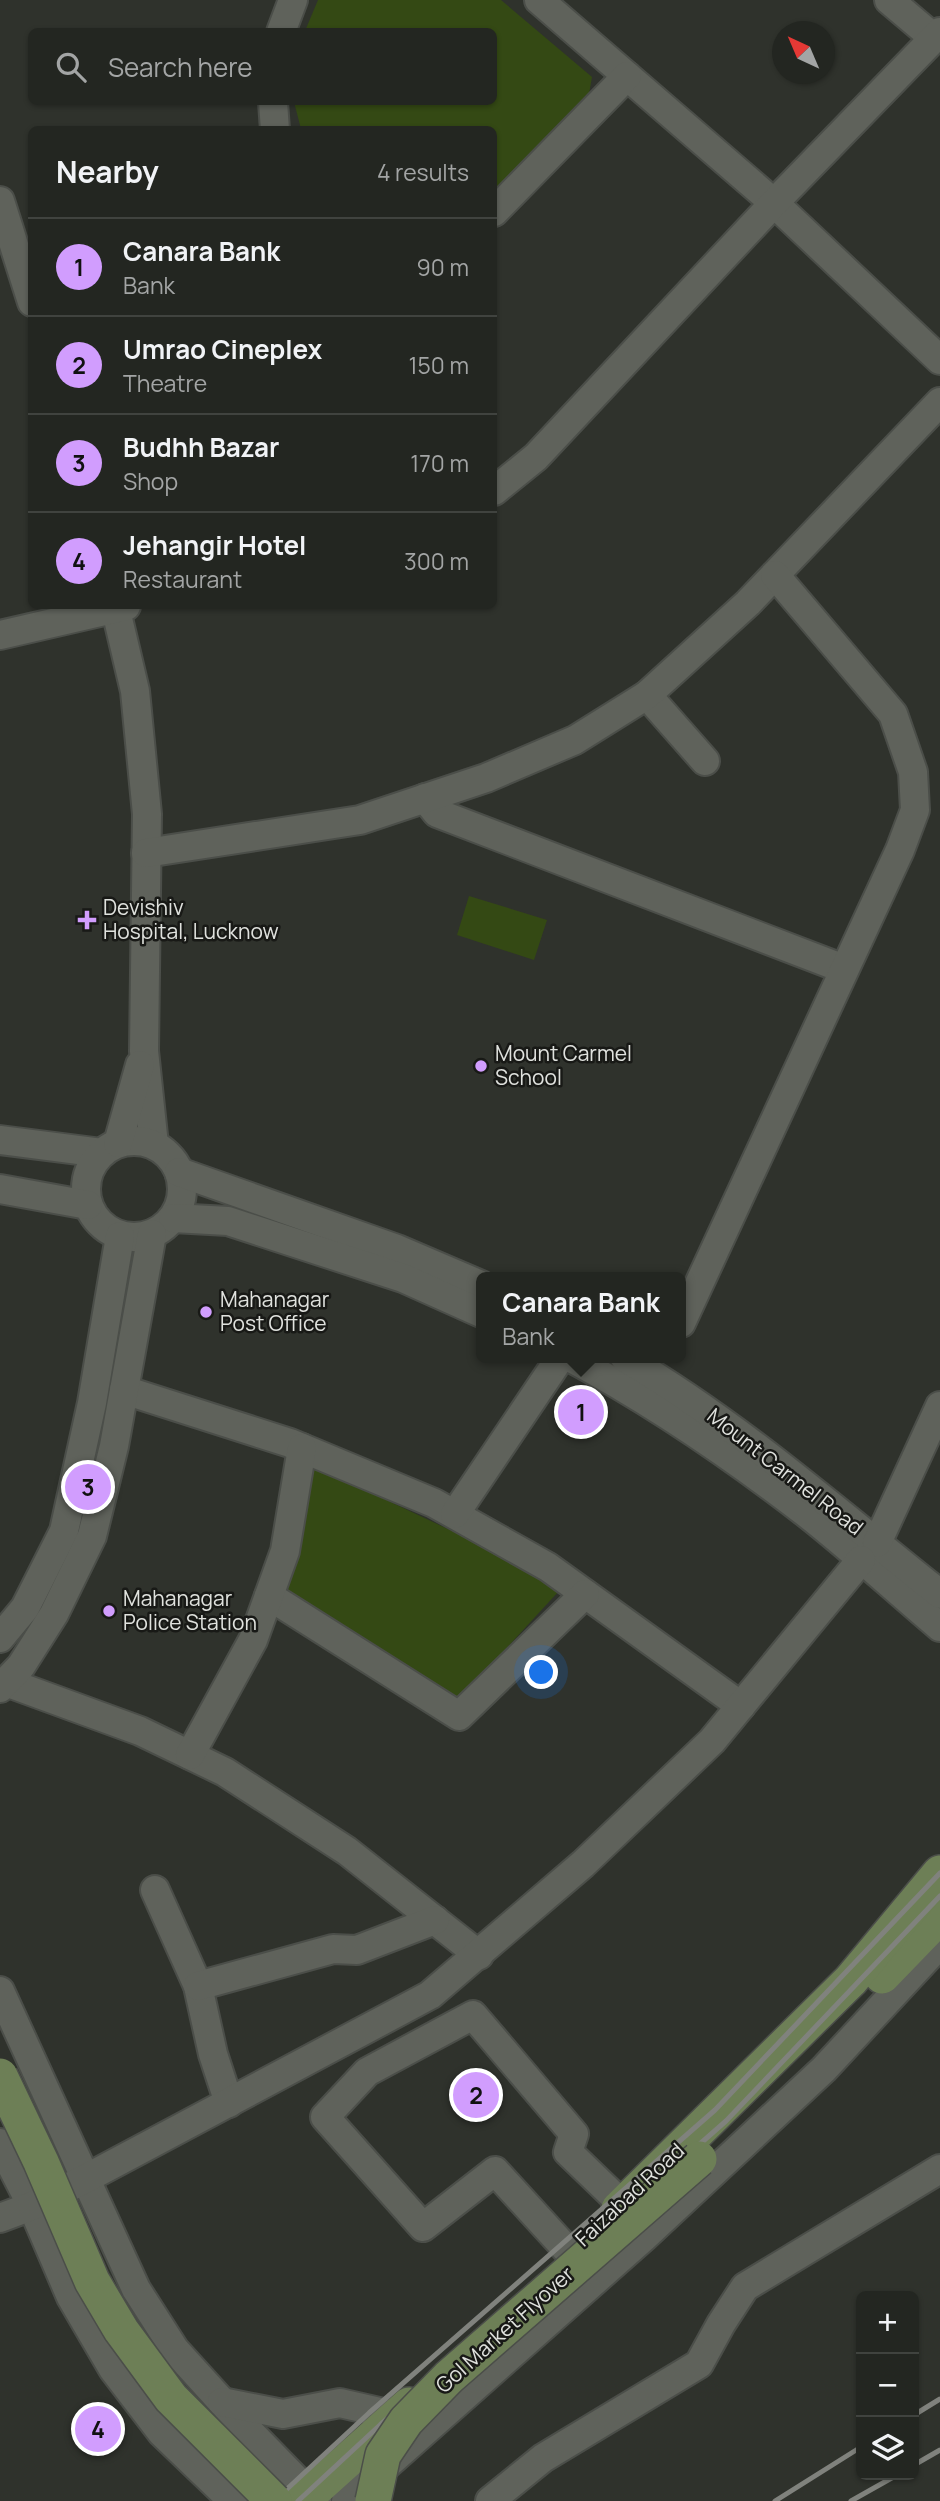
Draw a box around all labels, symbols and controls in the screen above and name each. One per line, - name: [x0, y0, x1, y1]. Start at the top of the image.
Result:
- north arrow: [772, 21, 835, 84]
- search box: [28, 28, 497, 105]
- icon: search: [52, 48, 90, 86]
- text: Search here: [108, 49, 253, 85]
- text: Nearby: [56, 151, 159, 192]
- text: 4 results: [377, 156, 469, 188]
- text: Canara Bank: [123, 233, 280, 269]
- text: 1: [74, 251, 84, 283]
- text: 90 m: [417, 251, 469, 283]
- text: Bank: [123, 269, 175, 301]
- text: Umrao Cineplex: [123, 331, 322, 367]
- text: 2: [72, 349, 86, 381]
- text: 150 m: [409, 349, 469, 381]
- text: Theatre: [123, 367, 207, 399]
- text: Budhh Bazar: [123, 429, 279, 465]
- text: 3: [72, 447, 86, 479]
- text: 170 m: [410, 447, 469, 479]
- text: Shop: [123, 465, 178, 497]
- text: Jehangir Hotel: [123, 527, 306, 563]
- text: 4: [72, 545, 86, 577]
- text: 300 m: [404, 545, 469, 577]
- text: Restaurant: [123, 563, 242, 595]
- place label: Devishiv Hospital, Lucknow: [103, 893, 279, 945]
- marker: Devishiv Hospital, Lucknow: [77, 910, 97, 930]
- place label: Mount Carmel School: [495, 1039, 632, 1091]
- marker: Mount Carmel School: [473, 1058, 489, 1074]
- popup: [476, 1272, 686, 1363]
- text: Canara Bank: [502, 1284, 660, 1320]
- place label: Mahanagar Post Office: [220, 1285, 330, 1337]
- marker: Mahanagar Post Office: [198, 1304, 214, 1320]
- text: Bank: [502, 1320, 554, 1352]
- pin: 1: [558, 1386, 604, 1438]
- street label: Mount Carmel Road: [702, 1401, 869, 1541]
- pin: 3: [65, 1461, 111, 1513]
- place label: Mahanagar Police Station: [123, 1584, 257, 1636]
- marker: Mahanagar Police Station: [101, 1603, 117, 1619]
- your location: [524, 1655, 558, 1689]
- pin: 2: [453, 2069, 499, 2121]
- street label: Faizabad Road: [569, 2136, 690, 2252]
- street label: Gol Market Flyover: [429, 2260, 580, 2399]
- map controls: [856, 2291, 919, 2480]
- button: +: [856, 2291, 919, 2354]
- button: −: [856, 2354, 919, 2417]
- pin: 4: [75, 2403, 121, 2455]
- button: layers: [856, 2417, 919, 2480]

